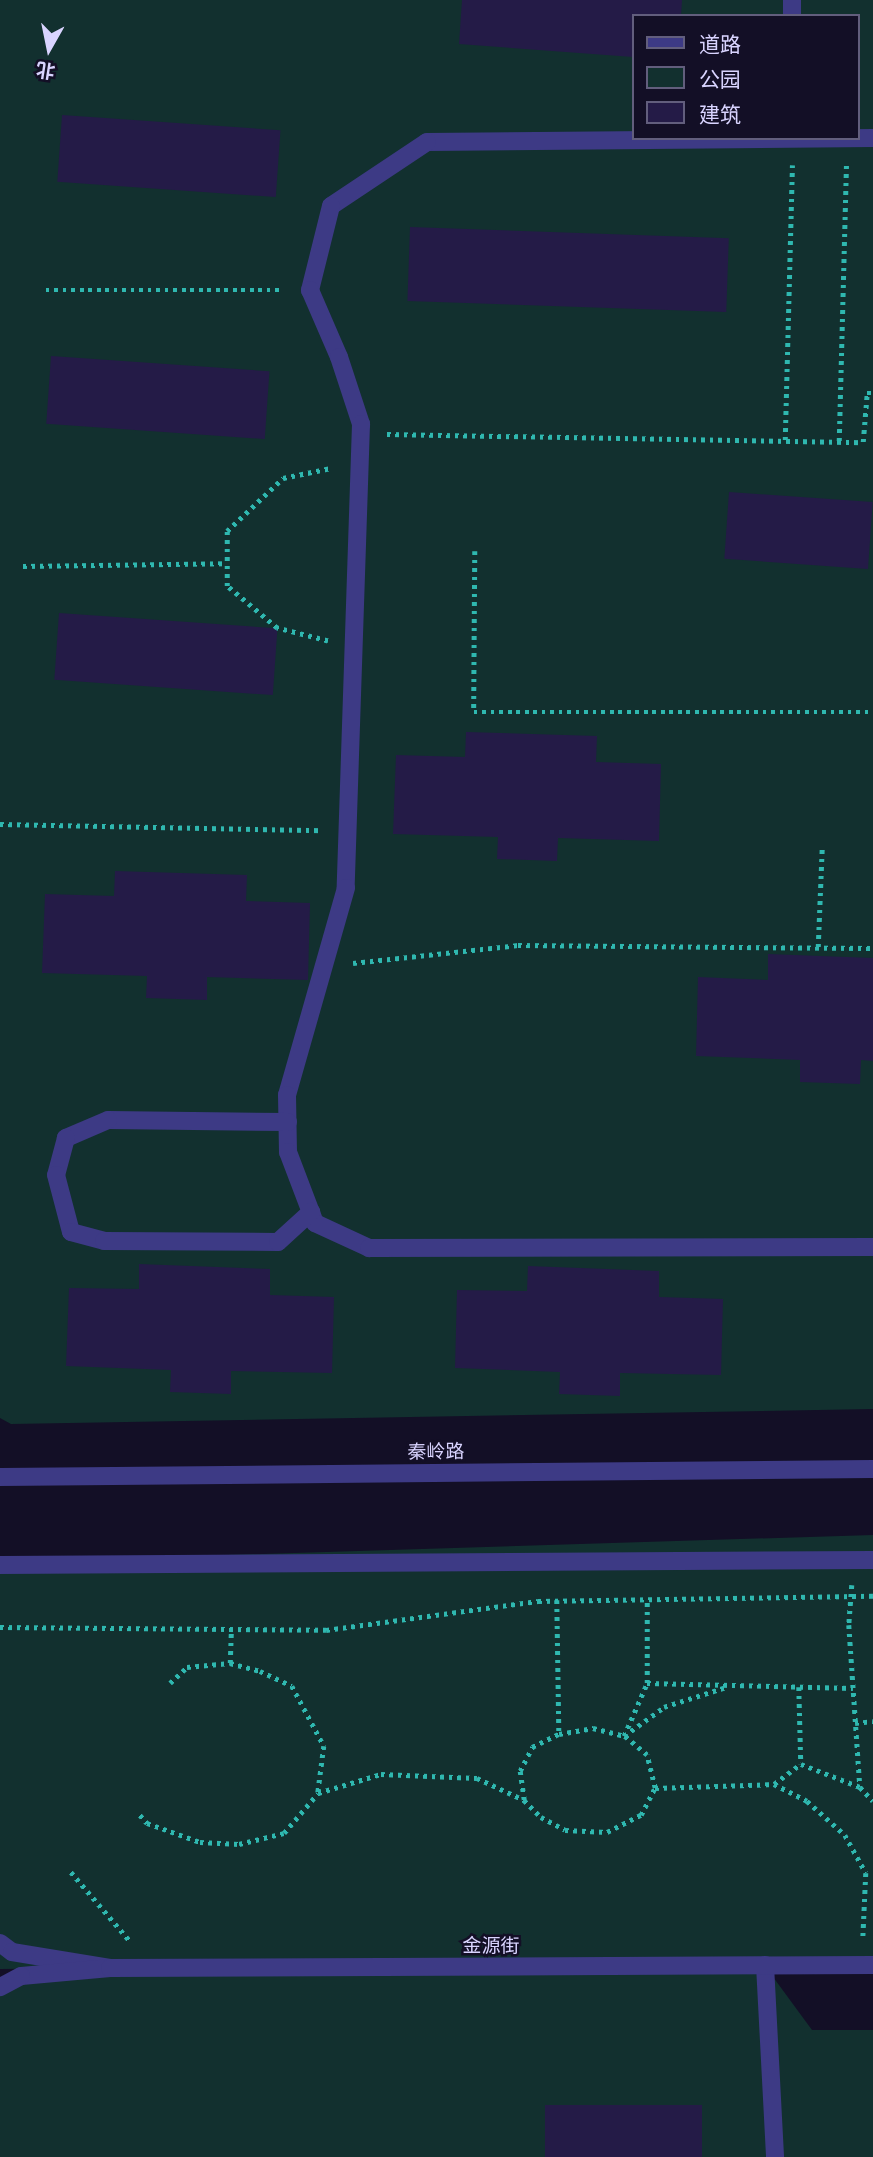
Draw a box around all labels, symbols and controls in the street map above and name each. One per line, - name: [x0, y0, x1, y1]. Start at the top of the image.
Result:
- north arrow: [14, 14, 84, 84]
- legend: [632, 14, 859, 140]
- text: 道路: [699, 32, 741, 57]
- text: 北: [34, 57, 57, 83]
- text: 公园: [699, 67, 741, 92]
- text: 建筑: [699, 102, 741, 127]
- street label: 秦岭路: [407, 1440, 465, 1464]
- street label: 金源街: [463, 1935, 519, 1957]

